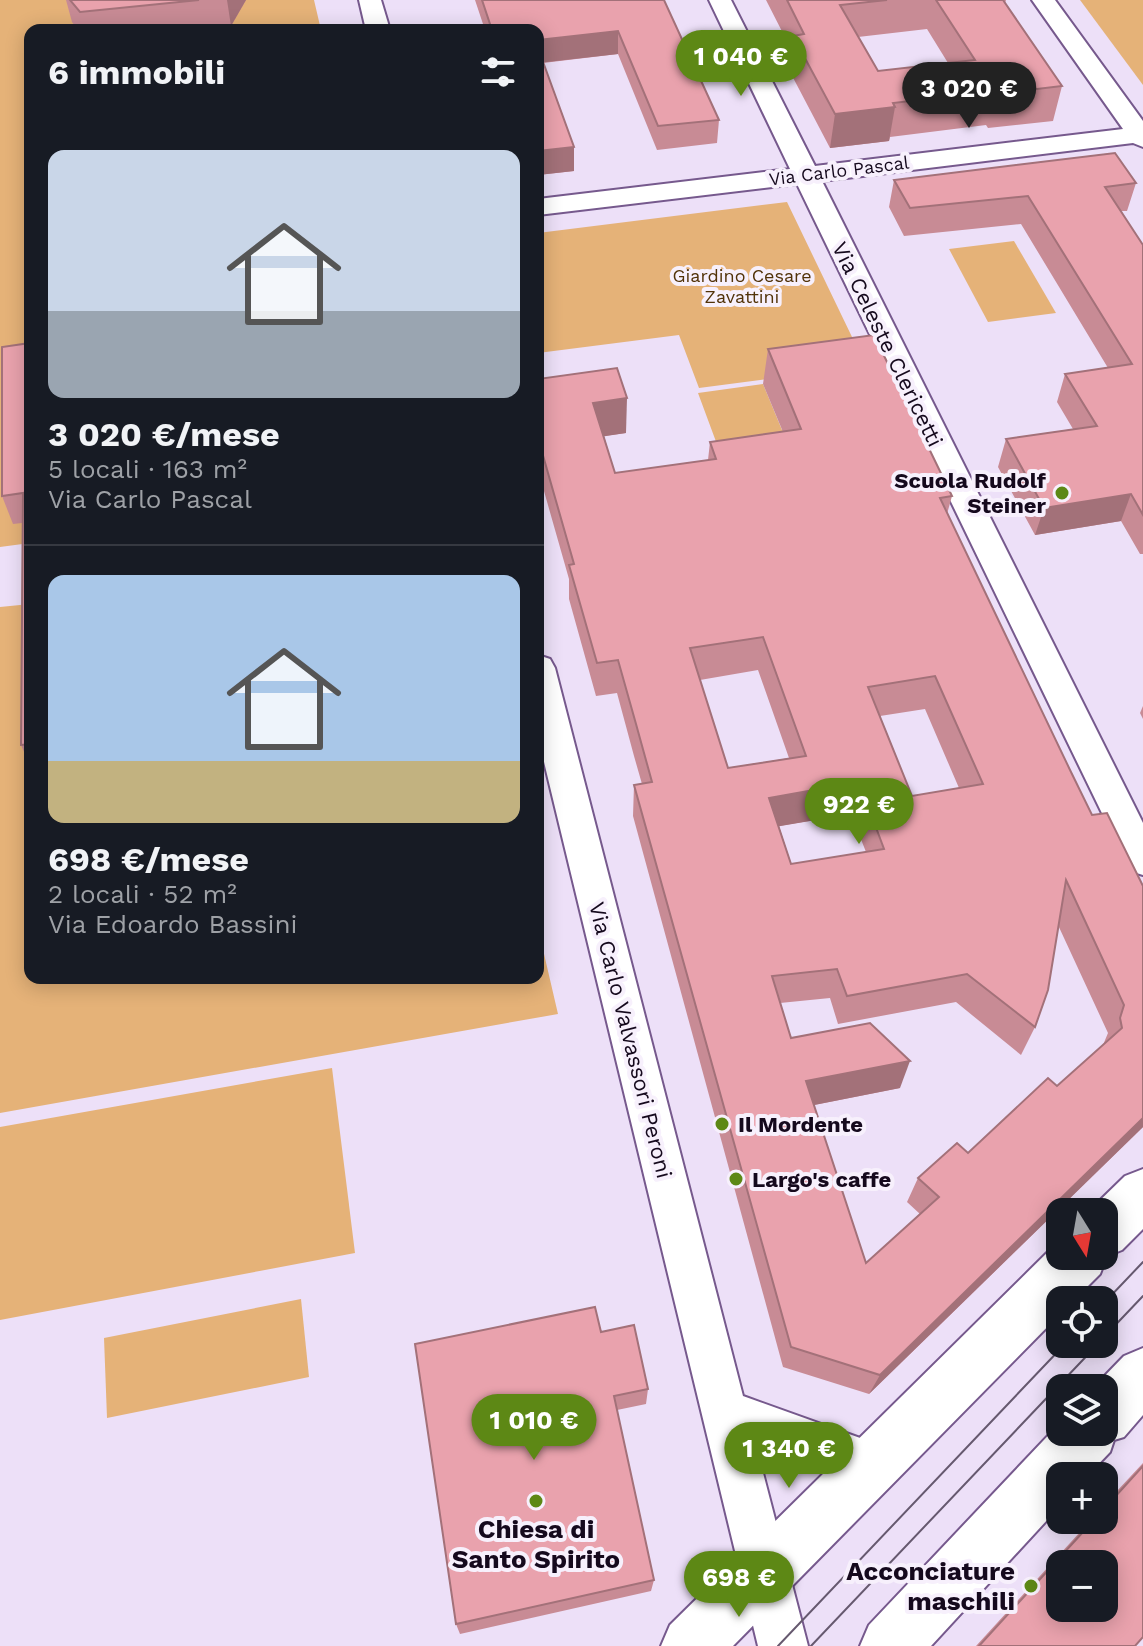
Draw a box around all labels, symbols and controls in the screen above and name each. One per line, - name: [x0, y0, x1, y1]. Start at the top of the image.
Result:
- pin: 1 040 €: [667, 30, 815, 98]
- text: 1 040 €: [694, 41, 788, 71]
- icon: filters: [476, 50, 520, 94]
- text: 6 immobili: [48, 52, 225, 92]
- pin: 3 020 €: [895, 62, 1043, 130]
- text: 3 020 €: [920, 73, 1018, 103]
- street label: Via Carlo Pascal: [768, 151, 911, 190]
- icon: home: [212, 202, 356, 346]
- street label: Via Celeste Clericetti: [827, 238, 948, 451]
- park label: Giardino Cesare Zavattini: [672, 265, 812, 307]
- text: 3 020 €/mese: [48, 414, 280, 454]
- text: 5 locali · 163 m²: [48, 454, 247, 484]
- place label: Scuola Rudolf Steiner: [894, 468, 1047, 518]
- text: Via Carlo Pascal: [48, 484, 252, 514]
- marker: Scuola Rudolf Steiner: [1053, 484, 1071, 502]
- icon: home: [212, 627, 356, 771]
- pin: 922 €: [803, 778, 915, 846]
- text: 922 €: [823, 789, 895, 819]
- text: 698 €/mese: [48, 839, 249, 879]
- text: 2 locali · 52 m²: [48, 879, 237, 909]
- street label: Via Carlo Valvassori Peroni: [584, 899, 677, 1181]
- text: Via Edoardo Bassini: [48, 909, 297, 939]
- place label: Il Mordente: [738, 1112, 863, 1137]
- marker: Il Mordente: [713, 1115, 731, 1133]
- place label: Largo's caffe: [752, 1167, 891, 1192]
- marker: Largo's caffe: [727, 1170, 745, 1188]
- north arrow: [1046, 1198, 1118, 1270]
- map controls: [1046, 1198, 1118, 1622]
- button: locate: [1046, 1286, 1118, 1358]
- button: layers: [1046, 1374, 1118, 1446]
- pin: 1 010 €: [460, 1394, 608, 1462]
- text: 1 010 €: [489, 1405, 579, 1435]
- pin: 1 340 €: [715, 1422, 863, 1490]
- text: 1 340 €: [742, 1433, 836, 1463]
- button: +: [1046, 1462, 1118, 1534]
- marker: Chiesa di Santo Spirito: [527, 1492, 545, 1510]
- place label: Chiesa di Santo Spirito: [452, 1514, 620, 1574]
- button: −: [1046, 1550, 1118, 1622]
- pin: 698 €: [683, 1551, 795, 1619]
- place label: Acconciature maschili: [846, 1556, 1015, 1616]
- text: 698 €: [702, 1562, 776, 1592]
- marker: Acconciature maschili: [1022, 1577, 1040, 1595]

